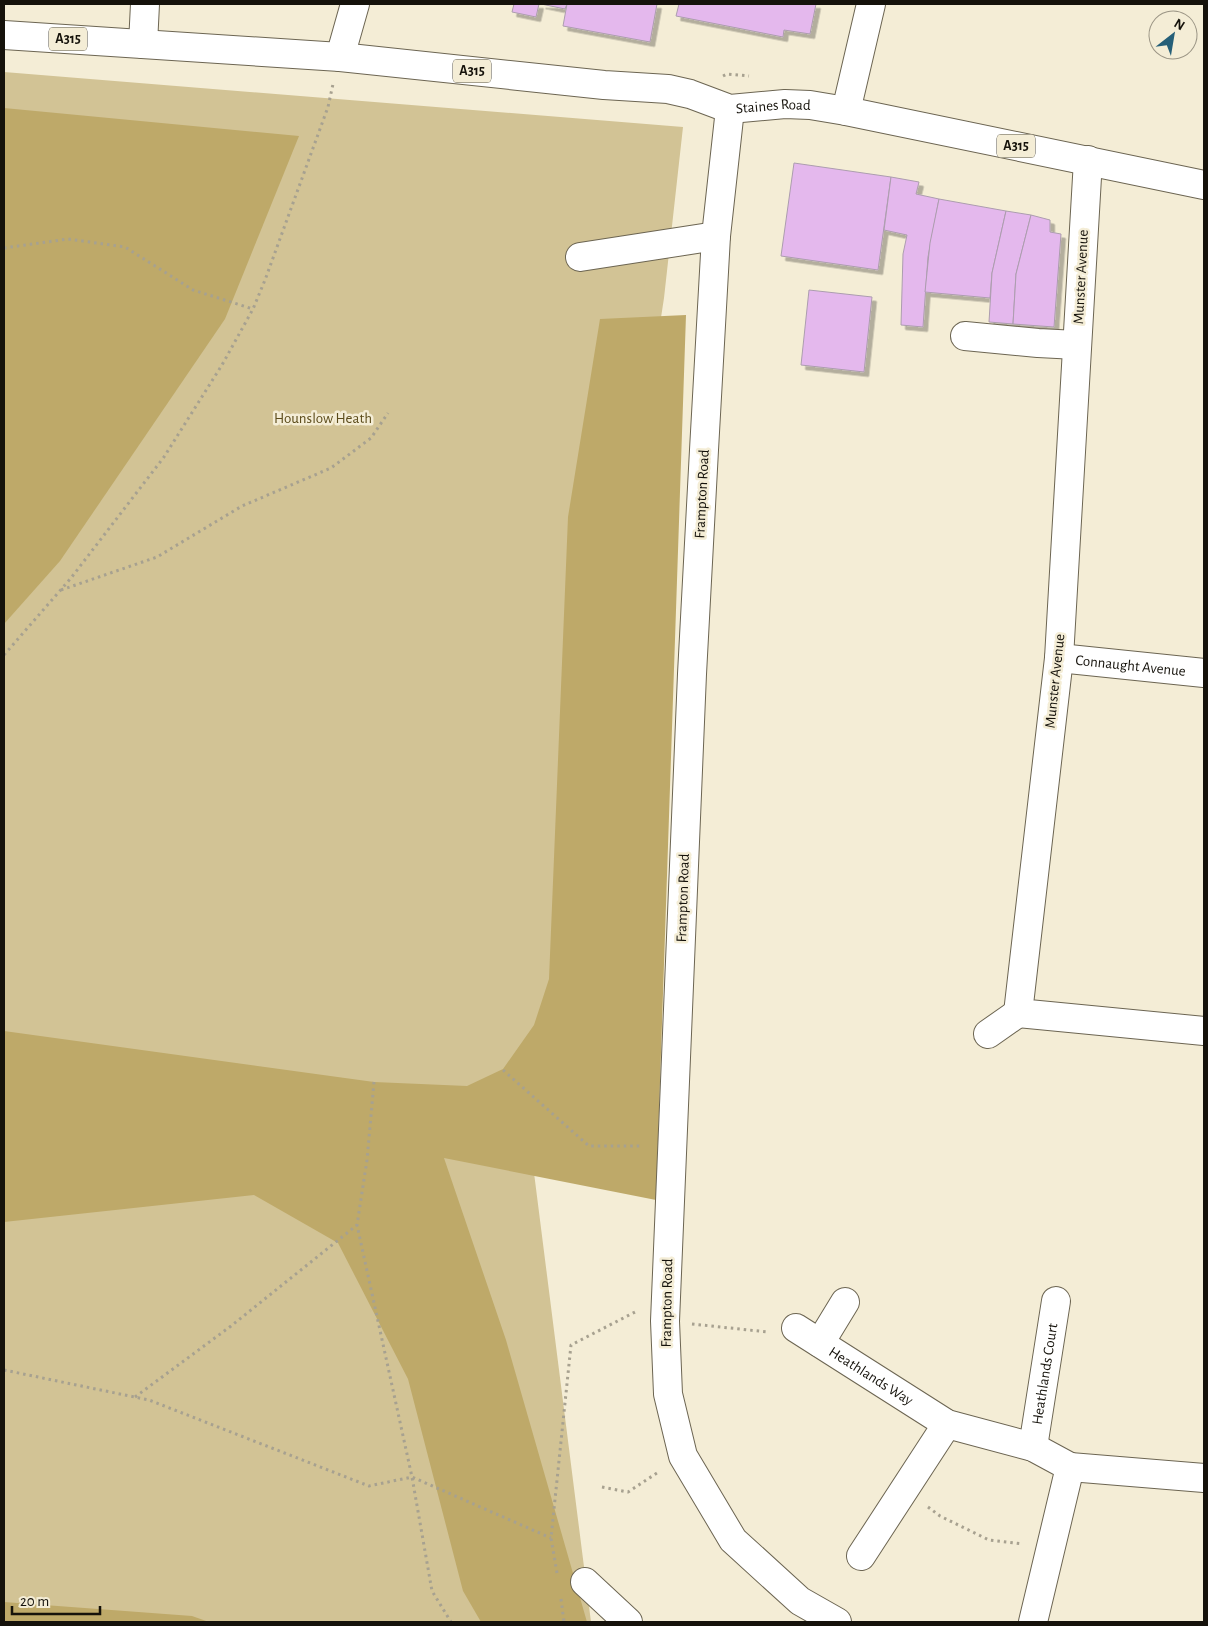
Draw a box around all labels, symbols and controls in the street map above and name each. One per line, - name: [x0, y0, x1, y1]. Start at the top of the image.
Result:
- north arrow: [1148, 10, 1198, 60]
- text: N: [1171, 16, 1187, 33]
- road number: A315: [49, 28, 87, 50]
- road number: A315: [453, 59, 491, 82]
- street label: Staines Road: [735, 96, 811, 116]
- road number: A315: [997, 134, 1035, 158]
- street label: Munster Avenue: [1071, 229, 1091, 325]
- park label: Hounslow Heath: [274, 411, 372, 426]
- street label: Frampton Road: [692, 449, 712, 539]
- street label: Munster Avenue: [1043, 633, 1067, 729]
- street label: Connaught Avenue: [1075, 652, 1187, 679]
- street label: Frampton Road: [674, 853, 692, 943]
- street label: Frampton Road: [659, 1258, 675, 1348]
- street label: Heathlands Court: [1029, 1322, 1060, 1426]
- street label: Heathlands Way: [826, 1344, 916, 1408]
- scale bar: [12, 1584, 100, 1616]
- text: 20 m: [20, 1594, 49, 1609]

